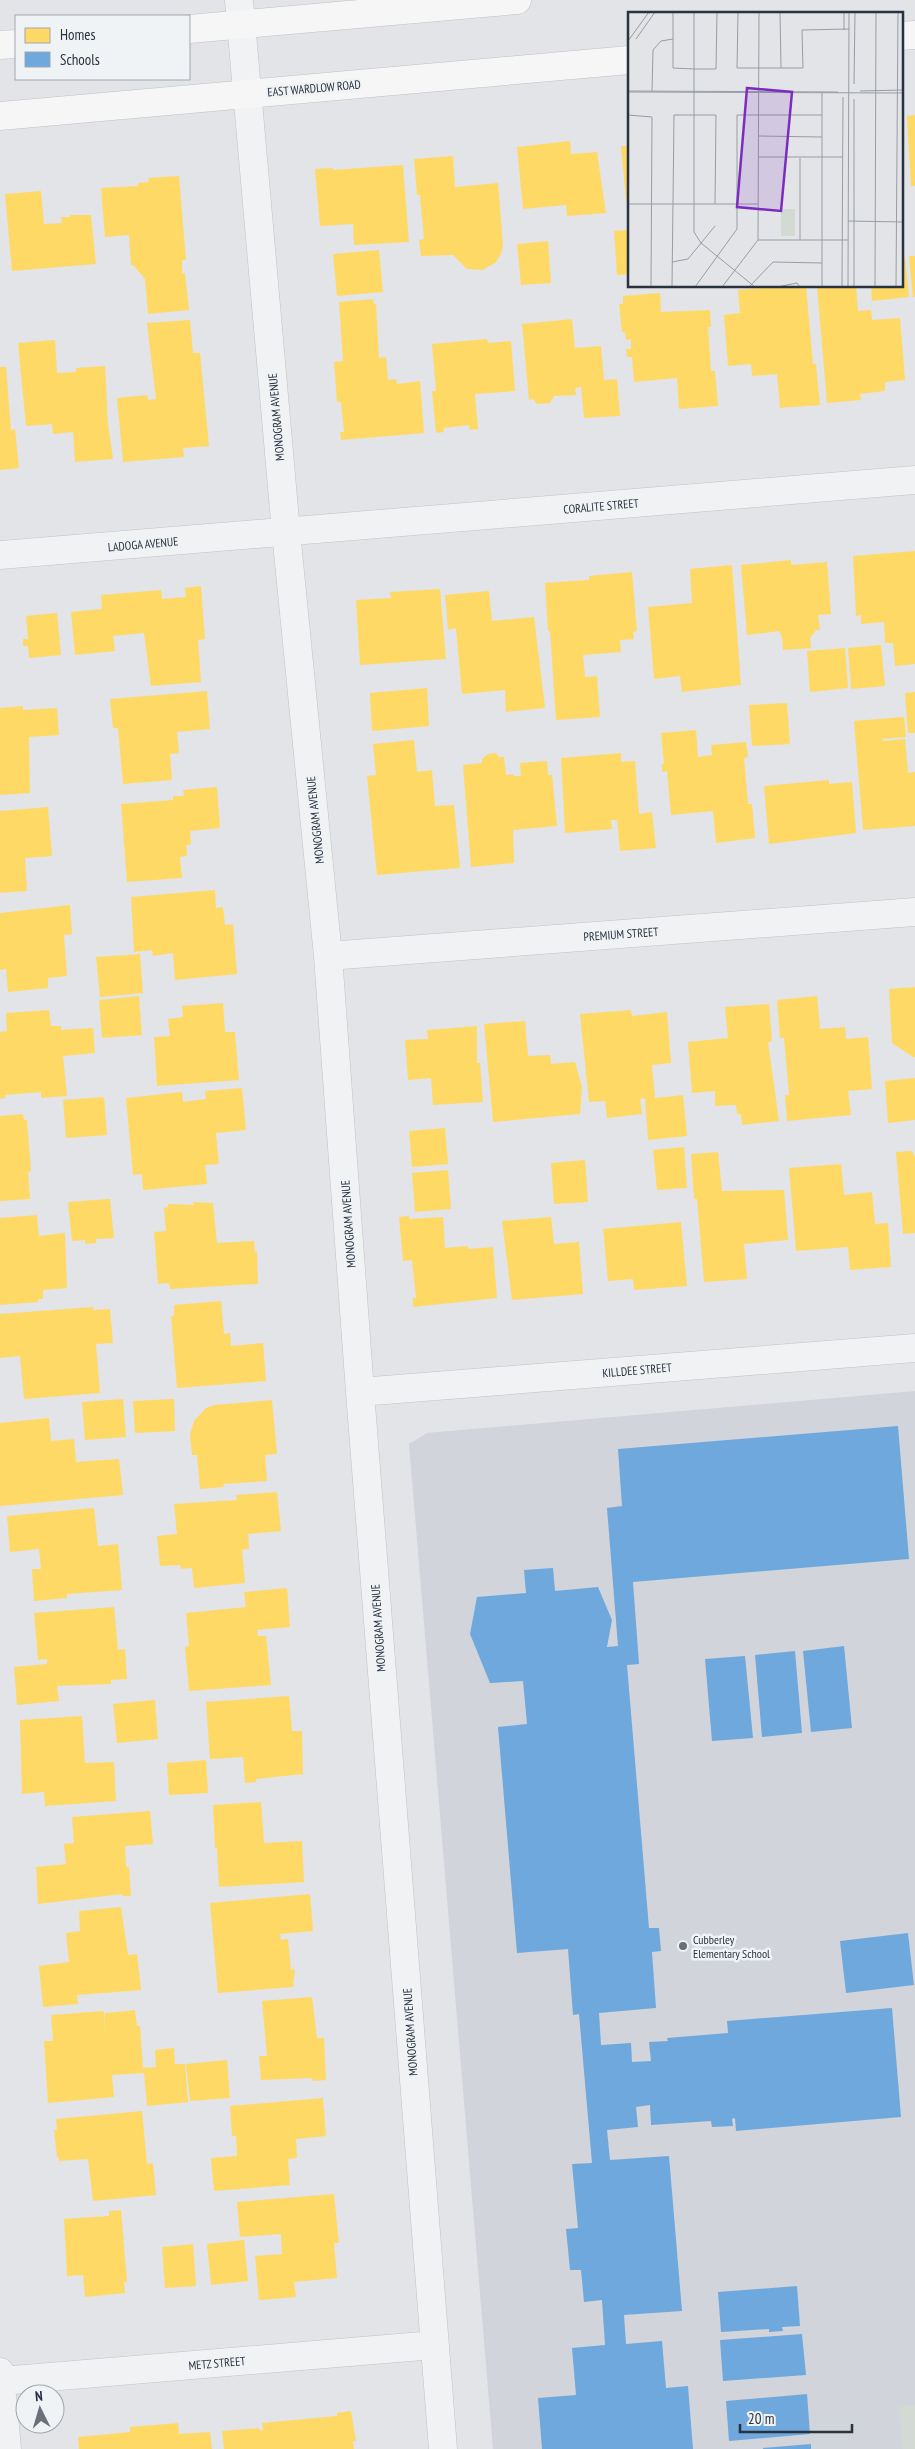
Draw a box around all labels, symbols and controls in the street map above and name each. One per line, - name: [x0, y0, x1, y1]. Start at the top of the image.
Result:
- inset map: [628, 12, 902, 288]
- legend: [15, 15, 190, 80]
- text: Homes: [60, 25, 96, 44]
- text: Schools: [60, 50, 100, 69]
- street label: EAST WARDLOW ROAD: [267, 76, 361, 100]
- street label: MONOGRAM AVENUE: [265, 373, 287, 461]
- street label: CORALITE STREET: [563, 495, 640, 517]
- street label: LADOGA AVENUE: [107, 533, 179, 555]
- street label: MONOGRAM AVENUE: [303, 775, 327, 865]
- street label: PREMIUM STREET: [583, 924, 660, 944]
- street label: MONOGRAM AVENUE: [337, 1180, 359, 1268]
- street label: KILLDEE STREET: [602, 1359, 673, 1381]
- street label: MONOGRAM AVENUE: [367, 1584, 389, 1672]
- place label: Cubberley Elementary School: [693, 1932, 770, 1961]
- marker: Cubberley Elementary School: [677, 1940, 689, 1952]
- street label: MONOGRAM AVENUE: [399, 1988, 421, 2076]
- street label: METZ STREET: [188, 2353, 247, 2373]
- north arrow: [15, 2384, 65, 2434]
- text: N: [34, 2387, 43, 2405]
- scale bar: [740, 2402, 852, 2434]
- text: 20 m: [748, 2409, 774, 2428]

